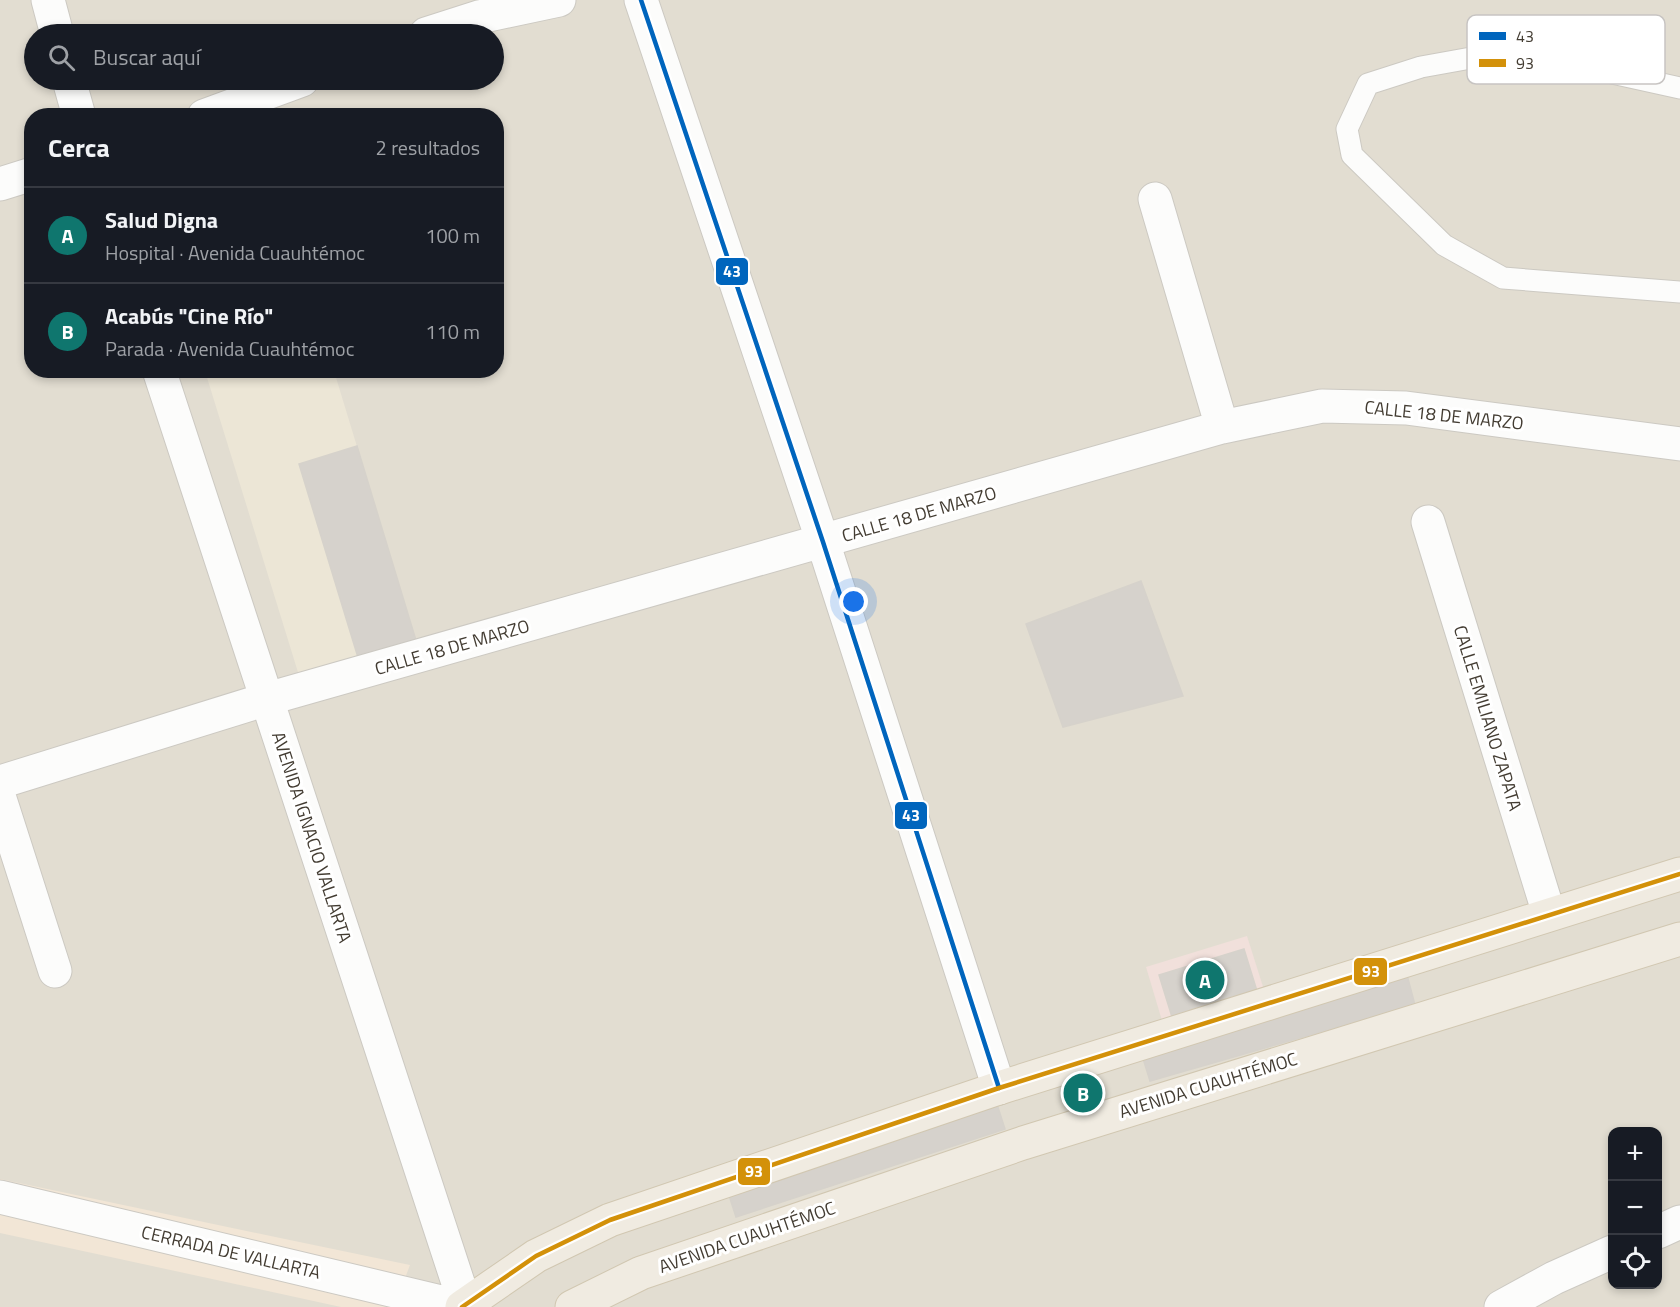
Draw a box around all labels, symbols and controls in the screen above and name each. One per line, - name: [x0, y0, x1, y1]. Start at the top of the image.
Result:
- legend: [1467, 15, 1665, 84]
- search box: [24, 24, 504, 90]
- text: 43: [1516, 24, 1534, 48]
- text: Buscar aquí: [93, 40, 201, 74]
- icon: search: [45, 41, 78, 74]
- text: 93: [1516, 51, 1534, 75]
- text: Cerca: [48, 128, 110, 167]
- text: 2 resultados: [376, 132, 480, 163]
- text: Salud Digna: [105, 203, 218, 237]
- text: A: [61, 220, 74, 251]
- text: 100 m: [425, 220, 480, 251]
- text: Hospital · Avenida Cuauhtémoc: [105, 237, 365, 268]
- line badge: 43: [715, 257, 749, 286]
- text: 43: [723, 259, 741, 283]
- text: Acabús "Cine Río": [105, 299, 273, 333]
- text: B: [61, 316, 74, 347]
- text: 110 m: [425, 316, 480, 347]
- text: Parada · Avenida Cuauhtémoc: [105, 333, 354, 364]
- street label: CALLE 18 DE MARZO: [1363, 393, 1525, 437]
- street label: CALLE 18 DE MARZO: [839, 479, 999, 549]
- your location: [839, 587, 868, 616]
- street label: CALLE 18 DE MARZO: [372, 612, 532, 682]
- street label: CALLE EMILIANO ZAPATA: [1447, 622, 1529, 814]
- street label: AVENIDA IGNACIO VALLARTA: [265, 728, 359, 946]
- line badge: 43: [894, 801, 928, 830]
- text: 43: [902, 803, 920, 827]
- line badge: 93: [1353, 957, 1388, 986]
- pin: A: [1186, 958, 1224, 1002]
- text: 93: [1362, 959, 1380, 983]
- street label: AVENIDA CUAUHTÉMOC: [1116, 1045, 1301, 1125]
- pin: B: [1064, 1070, 1102, 1116]
- map controls: [1608, 1127, 1662, 1289]
- button: +: [1608, 1127, 1662, 1181]
- line badge: 93: [737, 1157, 771, 1186]
- text: 93: [745, 1159, 763, 1183]
- button: −: [1608, 1181, 1662, 1235]
- street label: AVENIDA CUAUHTÉMOC: [655, 1194, 839, 1280]
- street label: CERRADA DE VALLARTA: [139, 1218, 323, 1286]
- button: locate: [1608, 1235, 1662, 1289]

